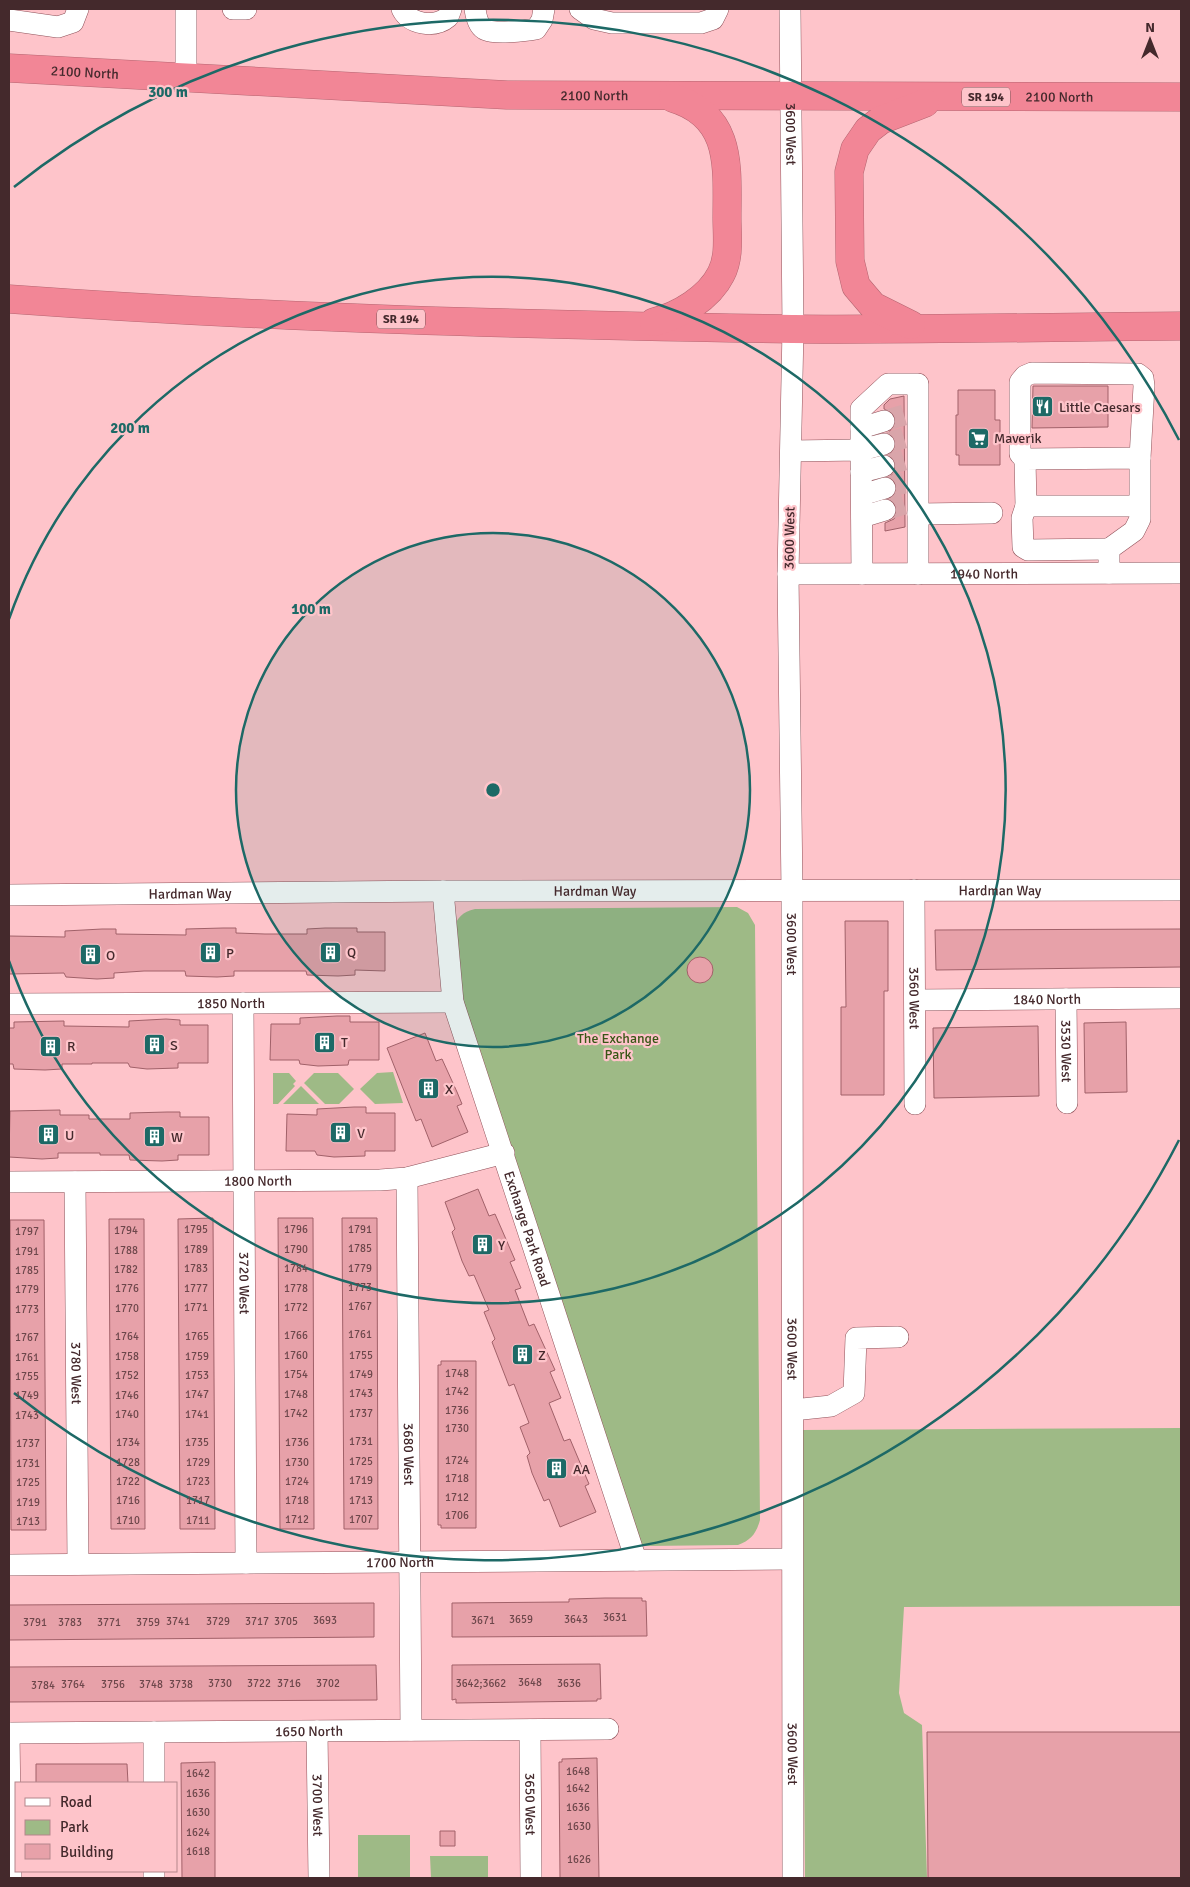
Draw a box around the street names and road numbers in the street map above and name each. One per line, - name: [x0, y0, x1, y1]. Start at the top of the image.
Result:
- street label: 2100 North: [50, 62, 119, 83]
- street label: 2100 North: [560, 87, 628, 104]
- road number: SR 194: [962, 88, 1010, 106]
- street label: 2100 North: [1025, 89, 1093, 106]
- street label: 3600 West: [782, 103, 799, 166]
- road number: SR 194: [377, 310, 425, 328]
- street label: 3600 West: [780, 506, 799, 570]
- street label: 1940 North: [950, 565, 1018, 583]
- street label: Hardman Way: [959, 882, 1042, 899]
- street label: Hardman Way: [554, 883, 637, 900]
- street label: Hardman Way: [148, 885, 232, 903]
- street label: 3600 West: [783, 913, 800, 975]
- street label: 3560 West: [905, 967, 923, 1030]
- street label: 1840 North: [1013, 991, 1081, 1008]
- street label: 1850 North: [197, 995, 265, 1012]
- street label: 3530 West: [1057, 1020, 1075, 1083]
- street label: Exchange Park Road: [500, 1169, 554, 1289]
- street label: 1800 North: [224, 1172, 292, 1190]
- street label: 3720 West: [235, 1252, 253, 1315]
- street label: 3600 West: [783, 1318, 800, 1380]
- street label: 3780 West: [67, 1342, 85, 1405]
- street label: 3680 West: [400, 1423, 417, 1486]
- street label: 1700 North: [366, 1554, 434, 1571]
- street label: 1650 North: [275, 1723, 343, 1740]
- street label: 3600 West: [784, 1723, 801, 1785]
- street label: 3650 West: [521, 1773, 539, 1836]
- street label: 3700 West: [309, 1774, 326, 1837]

